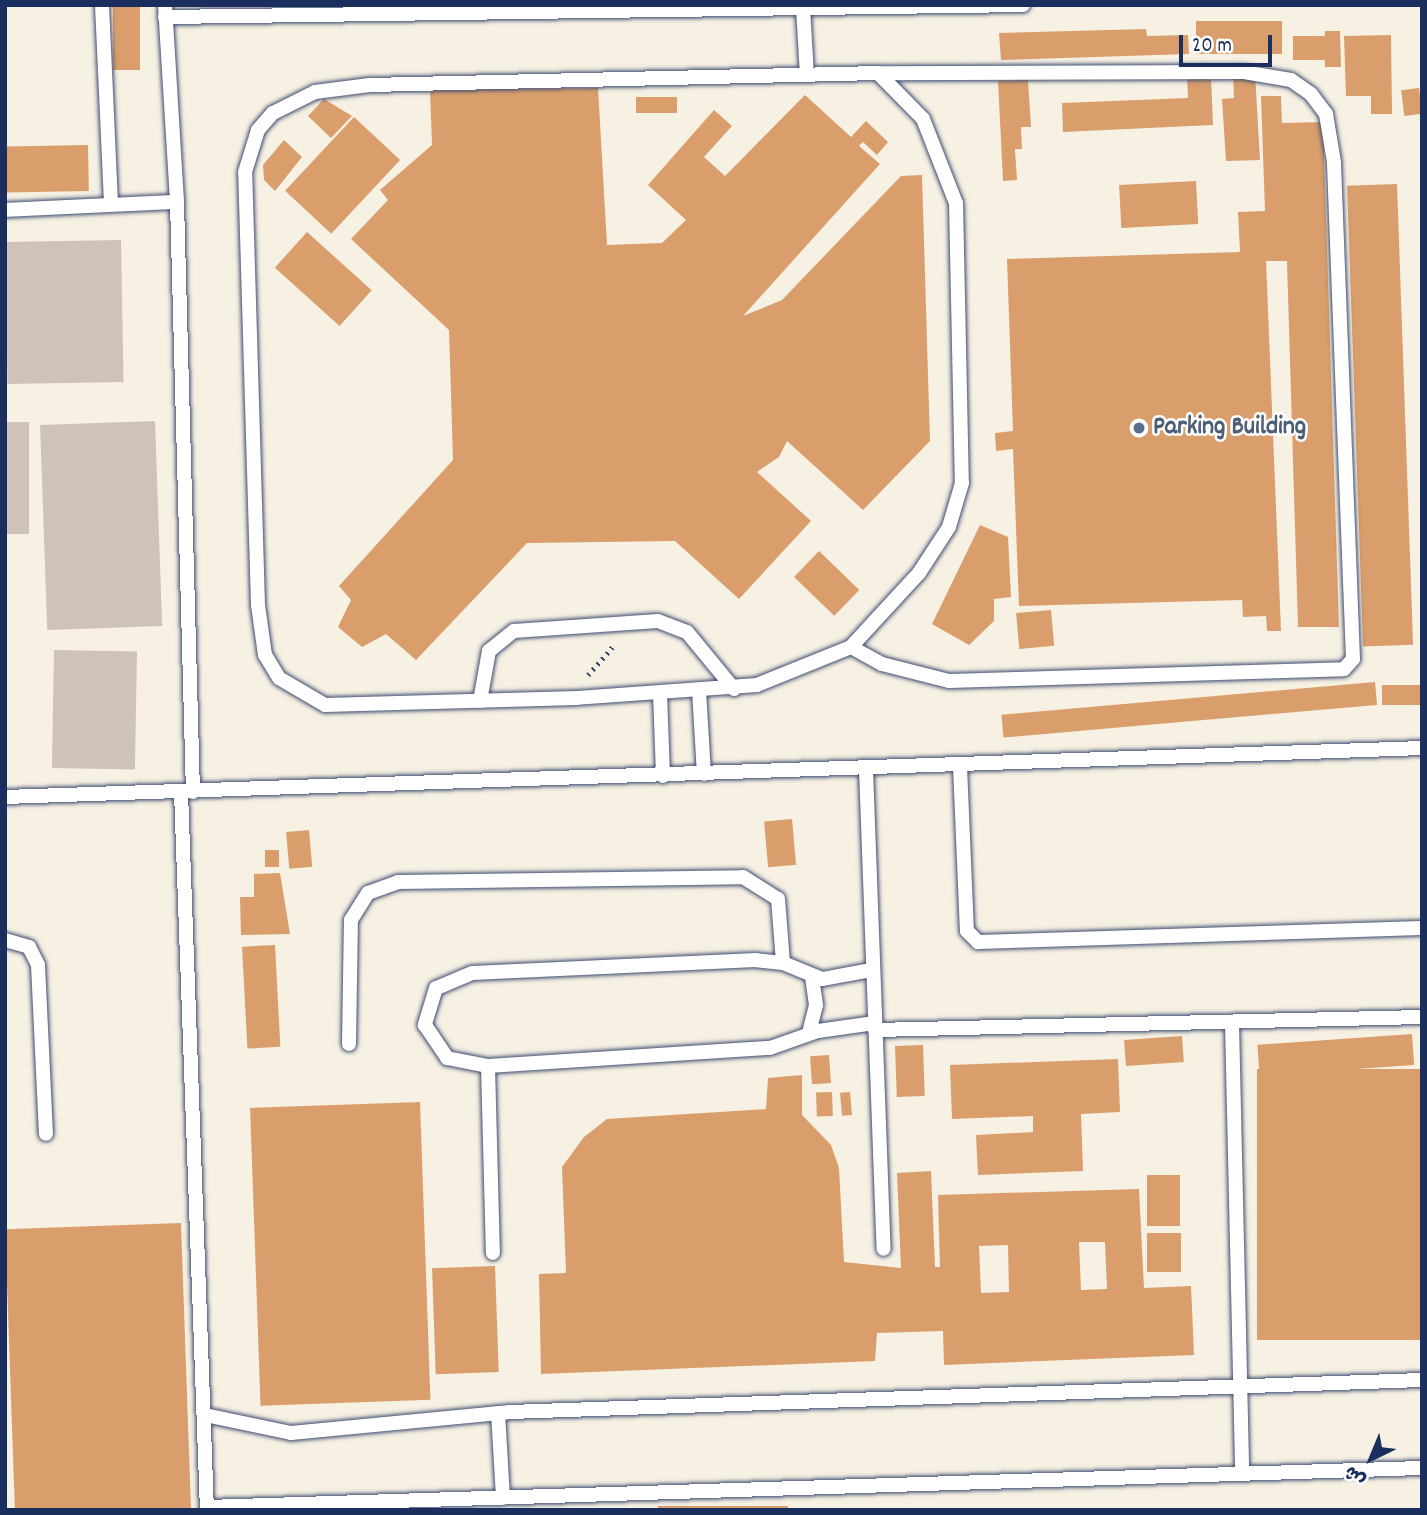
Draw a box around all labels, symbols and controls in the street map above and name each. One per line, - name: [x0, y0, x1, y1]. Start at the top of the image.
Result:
- scale bar: [1182, 21, 1275, 65]
- text: 20 m: [1192, 32, 1232, 62]
- place label: Parking Building: [1153, 412, 1306, 444]
- marker: Parking Building: [1131, 420, 1147, 436]
- north arrow: [1336, 1424, 1406, 1494]
- text: ش: [1339, 1458, 1373, 1492]

